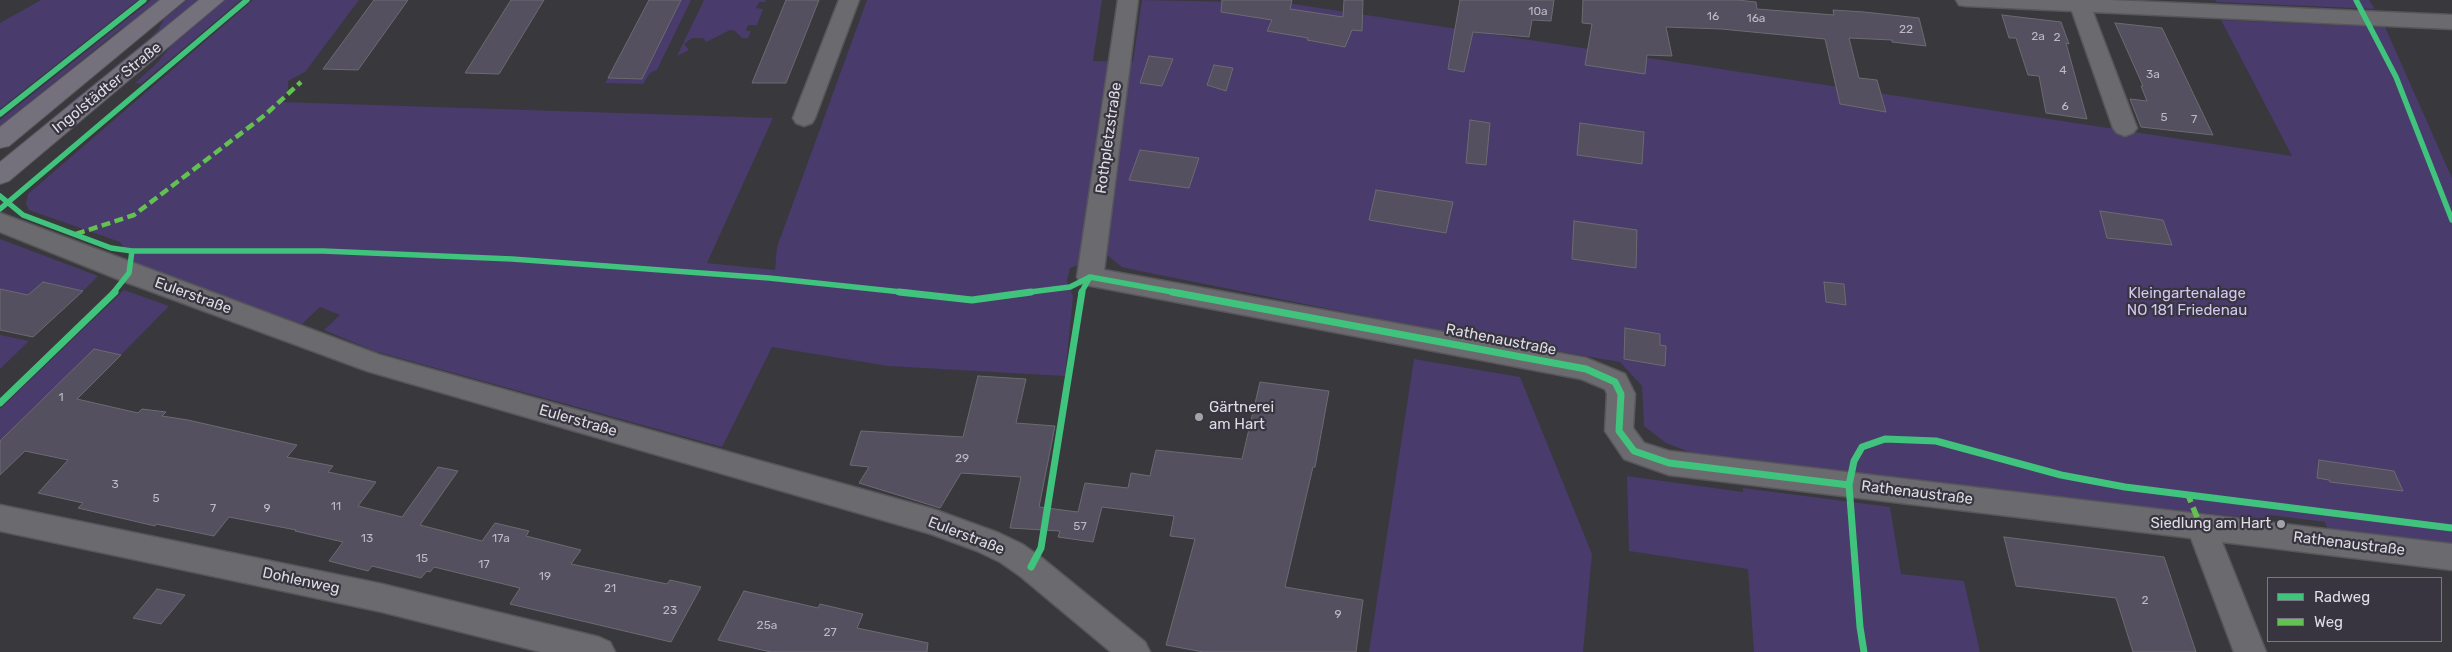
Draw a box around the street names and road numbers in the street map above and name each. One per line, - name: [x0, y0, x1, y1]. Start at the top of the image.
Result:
- street label: Ingolstädter Straße: [49, 39, 165, 137]
- street label: Rothpletzstraße: [1092, 81, 1126, 195]
- street label: Eulerstraße: [152, 274, 234, 318]
- street label: Rathenaustraße: [1444, 320, 1558, 360]
- street label: Eulerstraße: [537, 401, 619, 441]
- street label: Rathenaustraße: [1860, 477, 1974, 509]
- street label: Eulerstraße: [925, 513, 1007, 559]
- street label: Rathenaustraße: [2292, 528, 2406, 560]
- street label: Dohlenweg: [261, 564, 341, 598]

